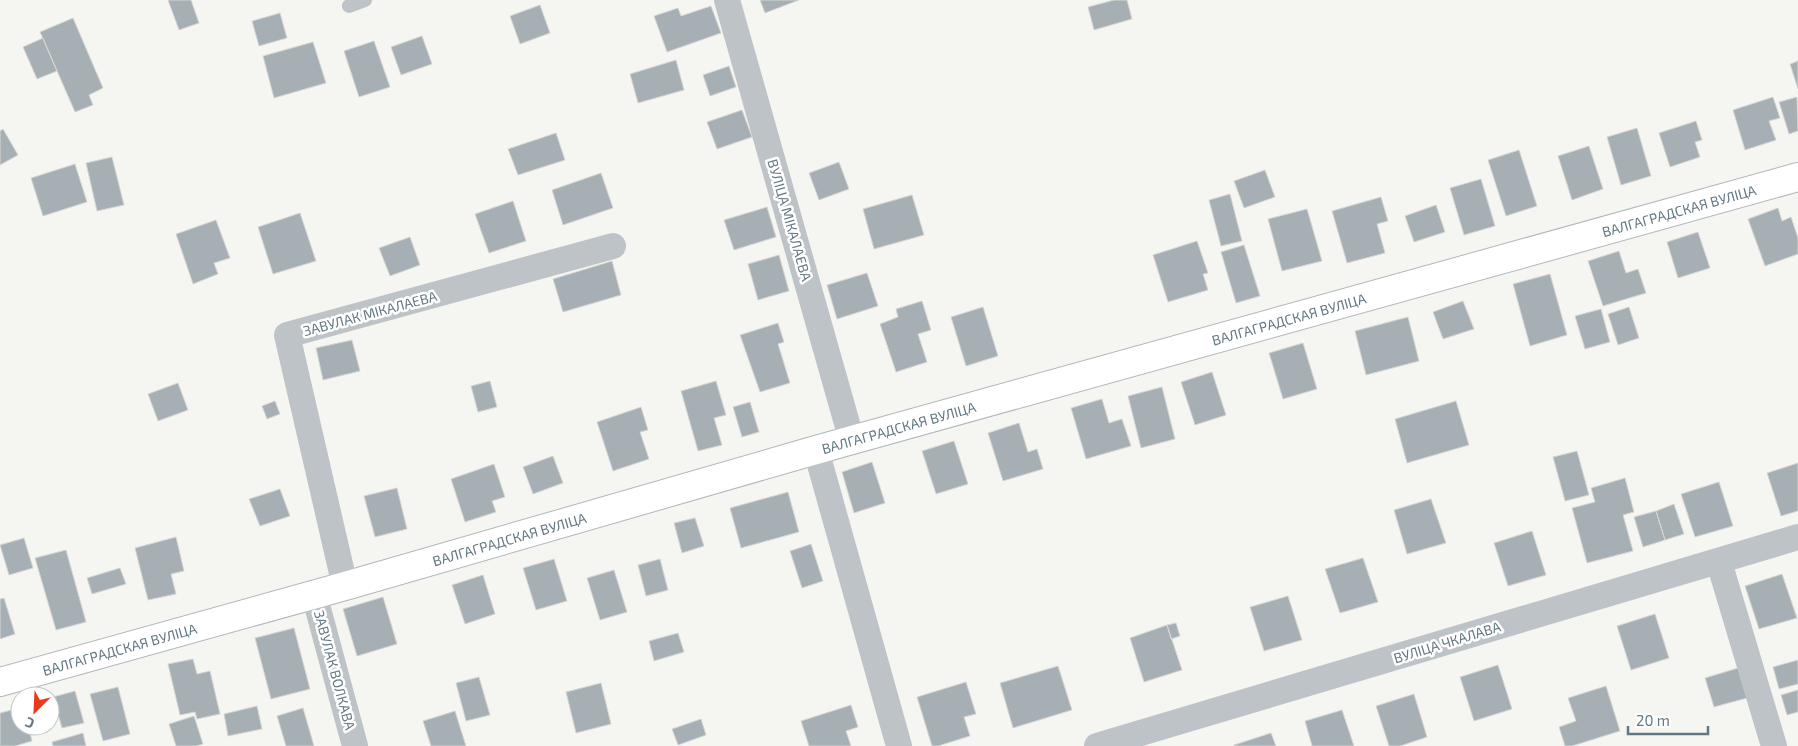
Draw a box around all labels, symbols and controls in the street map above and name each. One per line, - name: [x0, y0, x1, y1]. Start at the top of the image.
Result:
- street label: ВУЛІЦА МІКАЛАЕВА: [764, 157, 816, 283]
- street label: ВАЛГАГРАДСКАЯ ВУЛІЦА: [1600, 181, 1758, 240]
- street label: ЗАВУЛАК МІКАЛАЕВА: [301, 287, 439, 339]
- street label: ВАЛГАГРАДСКАЯ ВУЛІЦА: [1210, 289, 1368, 348]
- street label: ВАЛГАГРАДСКАЯ ВУЛІЦА: [820, 397, 978, 457]
- street label: ВАЛГАГРАДСКАЯ ВУЛІЦА: [430, 508, 588, 569]
- street label: ЗАВУЛАК ВОЛКАВА: [311, 608, 359, 732]
- street label: ВУЛІЦА ЧКАЛАВА: [1391, 618, 1503, 666]
- street label: ВАЛГАГРАДСКАЯ ВУЛІЦА: [40, 619, 199, 678]
- north arrow: [10, 686, 60, 736]
- scale bar: [1628, 704, 1708, 736]
- text: 20 m: [1636, 711, 1670, 729]
- text: С: [22, 714, 37, 733]

